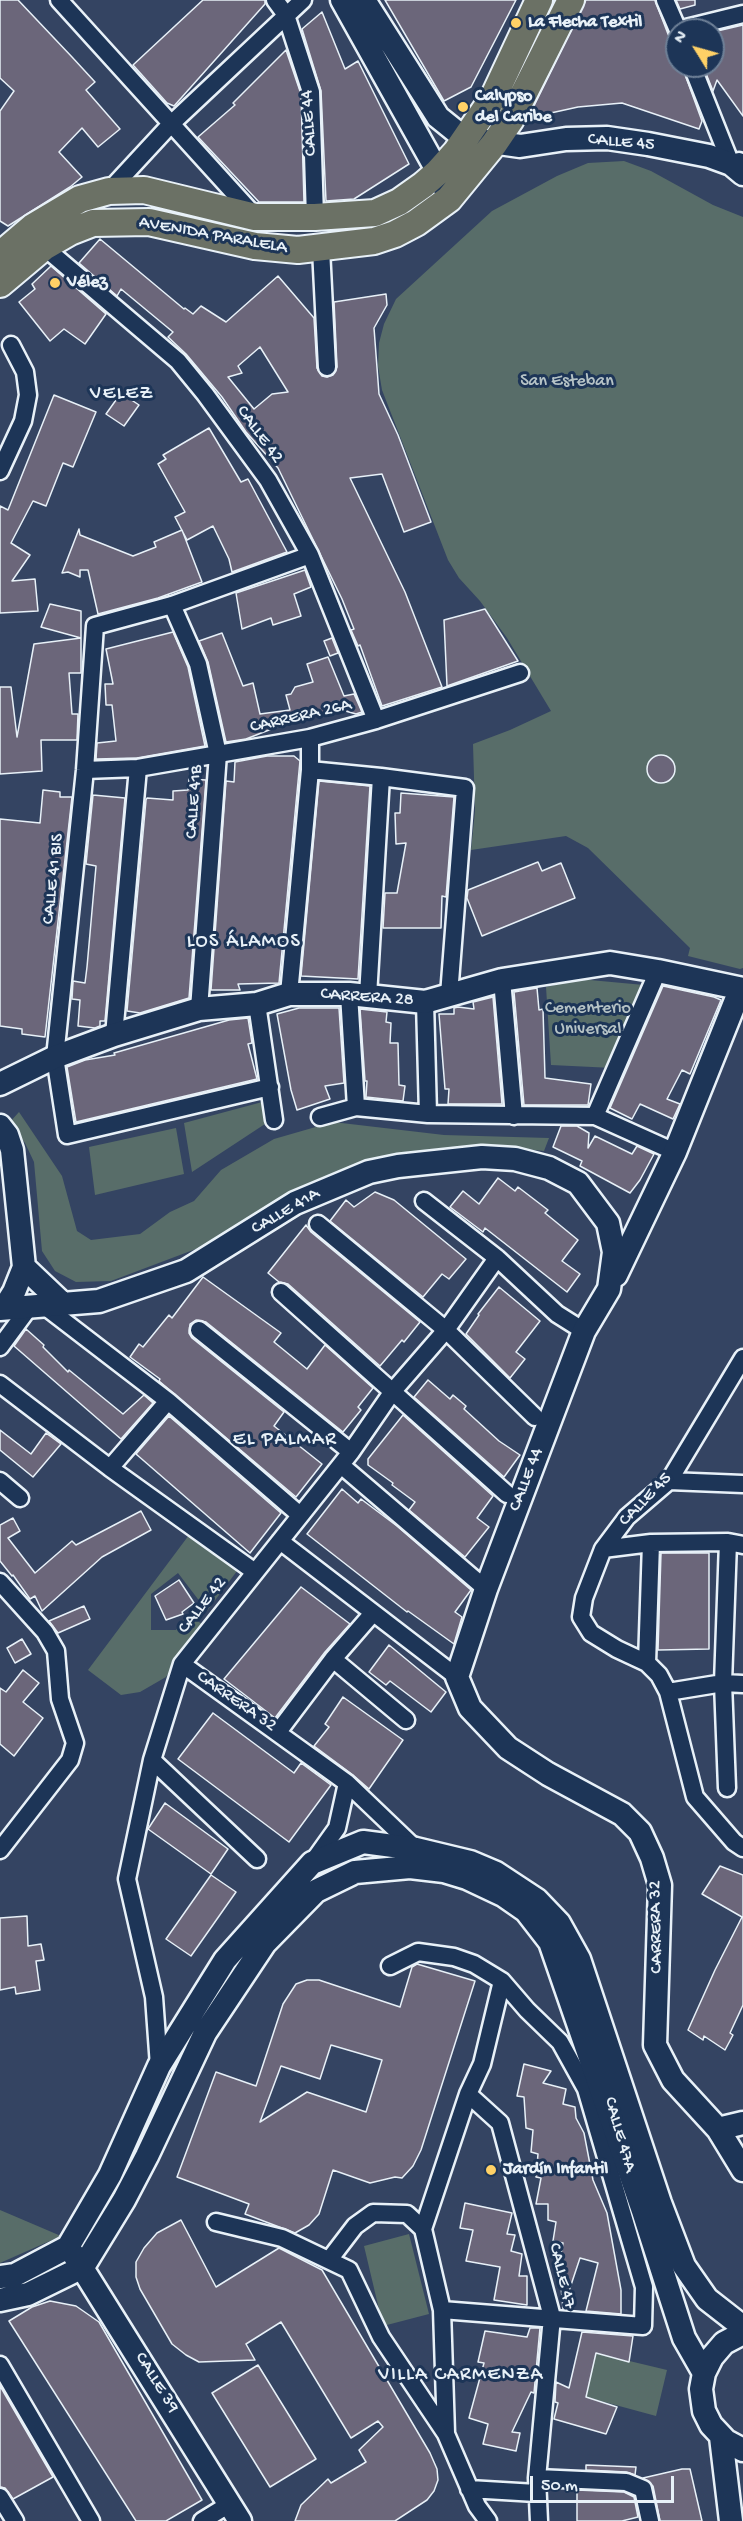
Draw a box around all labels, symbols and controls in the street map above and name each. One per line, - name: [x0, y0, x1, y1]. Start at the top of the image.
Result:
- place label: La Flecha Textil: [528, 12, 642, 34]
- marker: La Flecha Textil: [509, 16, 523, 30]
- north arrow: [665, 18, 725, 78]
- text: N: [671, 28, 693, 48]
- place label: Calypso del Caribe: [475, 86, 552, 128]
- street label: CALLE 44: [297, 89, 323, 157]
- marker: Calypso del Caribe: [456, 100, 470, 114]
- street label: CALLE 45: [587, 129, 655, 157]
- street label: AVENIDA PARALELA: [137, 212, 289, 260]
- place label: Vélez: [67, 272, 107, 294]
- marker: Vélez: [48, 276, 62, 290]
- park label: San Esteban: [520, 371, 614, 393]
- district label: VELEZ: [90, 383, 154, 407]
- street label: CALLE 42: [231, 402, 287, 468]
- street label: CARRERA 26A: [248, 695, 354, 739]
- street label: CALLE 41B: [182, 764, 208, 840]
- street label: CALLE 41 BIS: [39, 833, 69, 925]
- district label: LOS ÁLAMOS: [187, 931, 301, 955]
- street label: CARRERA 28: [320, 984, 414, 1012]
- park label: Cementerio Universal: [545, 998, 631, 1040]
- street label: CALLE 41A: [248, 1184, 324, 1240]
- district label: EL PALMAR: [233, 1429, 337, 1453]
- street label: CALLE 44: [505, 1445, 549, 1515]
- street label: CALLE 45: [615, 1468, 677, 1532]
- street label: CALLE 42: [174, 1573, 232, 1639]
- street label: CARRERA 32: [192, 1667, 280, 1737]
- street label: CARRERA 32: [645, 1880, 669, 1974]
- street label: CALLE 47A: [598, 2095, 640, 2175]
- place label: Jardín Infantil: [503, 2159, 608, 2181]
- marker: Jardín Infantil: [484, 2163, 498, 2177]
- street label: CALLE 47: [542, 2241, 580, 2311]
- street label: CALLE 39: [129, 2349, 183, 2417]
- district label: VILLA CARMENZA: [378, 2364, 544, 2388]
- scale bar: [533, 2464, 677, 2502]
- text: 50 m: [541, 2476, 578, 2497]

